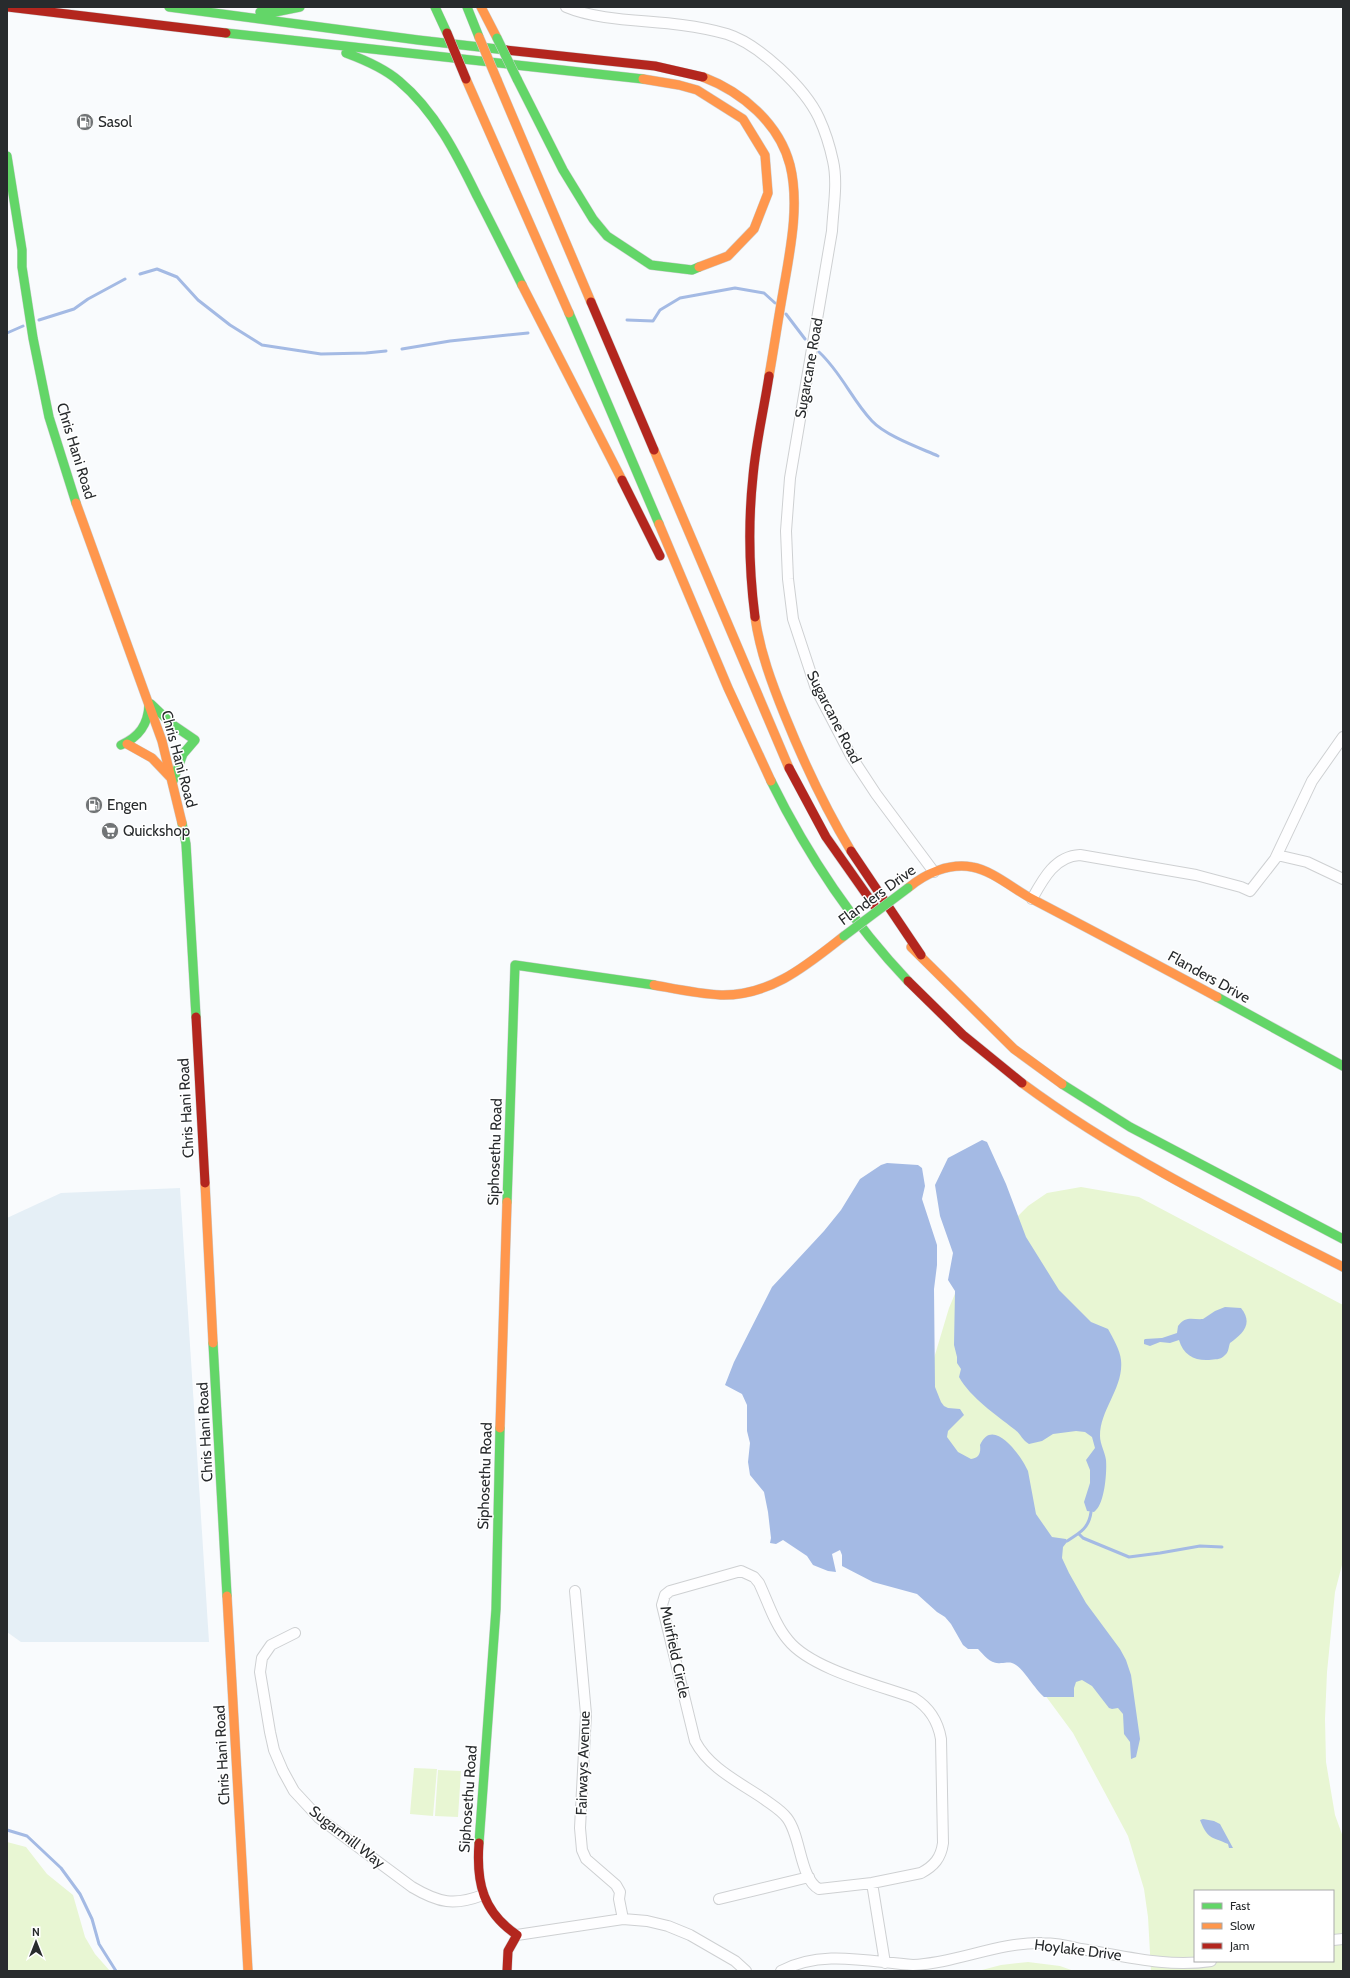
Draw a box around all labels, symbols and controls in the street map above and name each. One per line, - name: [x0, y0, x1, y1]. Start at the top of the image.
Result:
- fuel station icon: Sasol: [75, 112, 95, 132]
- place label: Sasol: [98, 113, 132, 131]
- street label: Sugarcane Road: [791, 316, 827, 420]
- street label: Chris Hani Road: [53, 401, 99, 501]
- street label: Sugarcane Road: [803, 668, 865, 766]
- street label: Chris Hani Road: [157, 708, 201, 810]
- fuel station icon: Engen: [84, 795, 104, 815]
- place label: Engen: [107, 796, 147, 814]
- supermarket icon: Quickshop: [100, 821, 120, 841]
- place label: Quickshop: [123, 822, 190, 840]
- street label: Flanders Drive: [835, 861, 919, 929]
- street label: Flanders Drive: [1165, 947, 1253, 1007]
- street label: Chris Hani Road: [174, 1058, 198, 1158]
- street label: Siphosethu Road: [484, 1098, 506, 1206]
- street label: Chris Hani Road: [193, 1382, 217, 1482]
- street label: Siphosethu Road: [474, 1422, 496, 1530]
- street label: Muirfield Circle: [656, 1604, 694, 1700]
- street label: Chris Hani Road: [210, 1705, 234, 1805]
- street label: Fairways Avenue: [572, 1710, 594, 1816]
- street label: Siphosethu Road: [455, 1745, 481, 1853]
- street label: Sugarmill Way: [306, 1802, 389, 1872]
- legend: [1194, 1890, 1334, 1962]
- text: Fast: [1230, 1898, 1250, 1913]
- text: Slow: [1230, 1918, 1255, 1933]
- north arrow: [16, 1922, 56, 1962]
- text: N: [32, 1925, 40, 1939]
- street label: Hoylake Drive: [1033, 1936, 1123, 1964]
- text: Jam: [1229, 1938, 1249, 1953]

